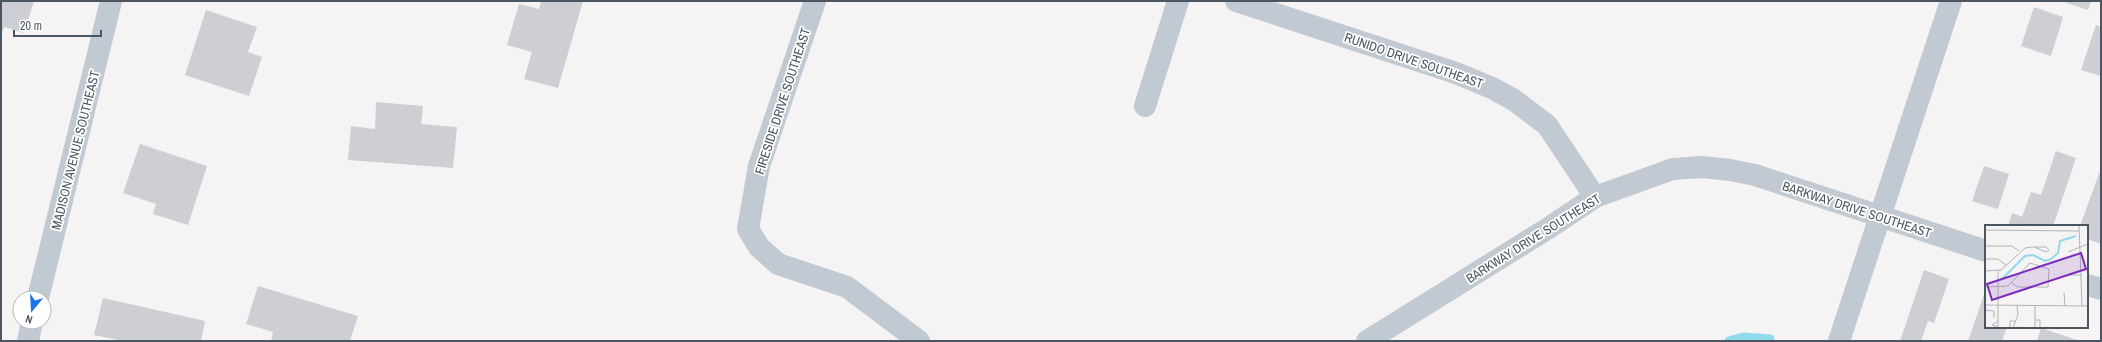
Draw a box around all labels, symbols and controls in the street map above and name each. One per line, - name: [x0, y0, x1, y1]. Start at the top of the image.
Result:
- scale bar: [14, 12, 101, 38]
- text: 20 m: [20, 18, 42, 34]
- street label: FIRESIDE DRIVE SOUTHEAST: [751, 25, 814, 176]
- street label: RUNIDO DRIVE SOUTHEAST: [1342, 29, 1486, 92]
- street label: MADISON AVENUE SOUTHEAST: [47, 68, 104, 231]
- street label: BARKWAY DRIVE SOUTHEAST: [1780, 177, 1934, 242]
- street label: BARKWAY DRIVE SOUTHEAST: [1463, 190, 1604, 287]
- inset map: [1985, 225, 2088, 328]
- north arrow: [12, 290, 52, 330]
- text: N: [24, 312, 34, 327]

